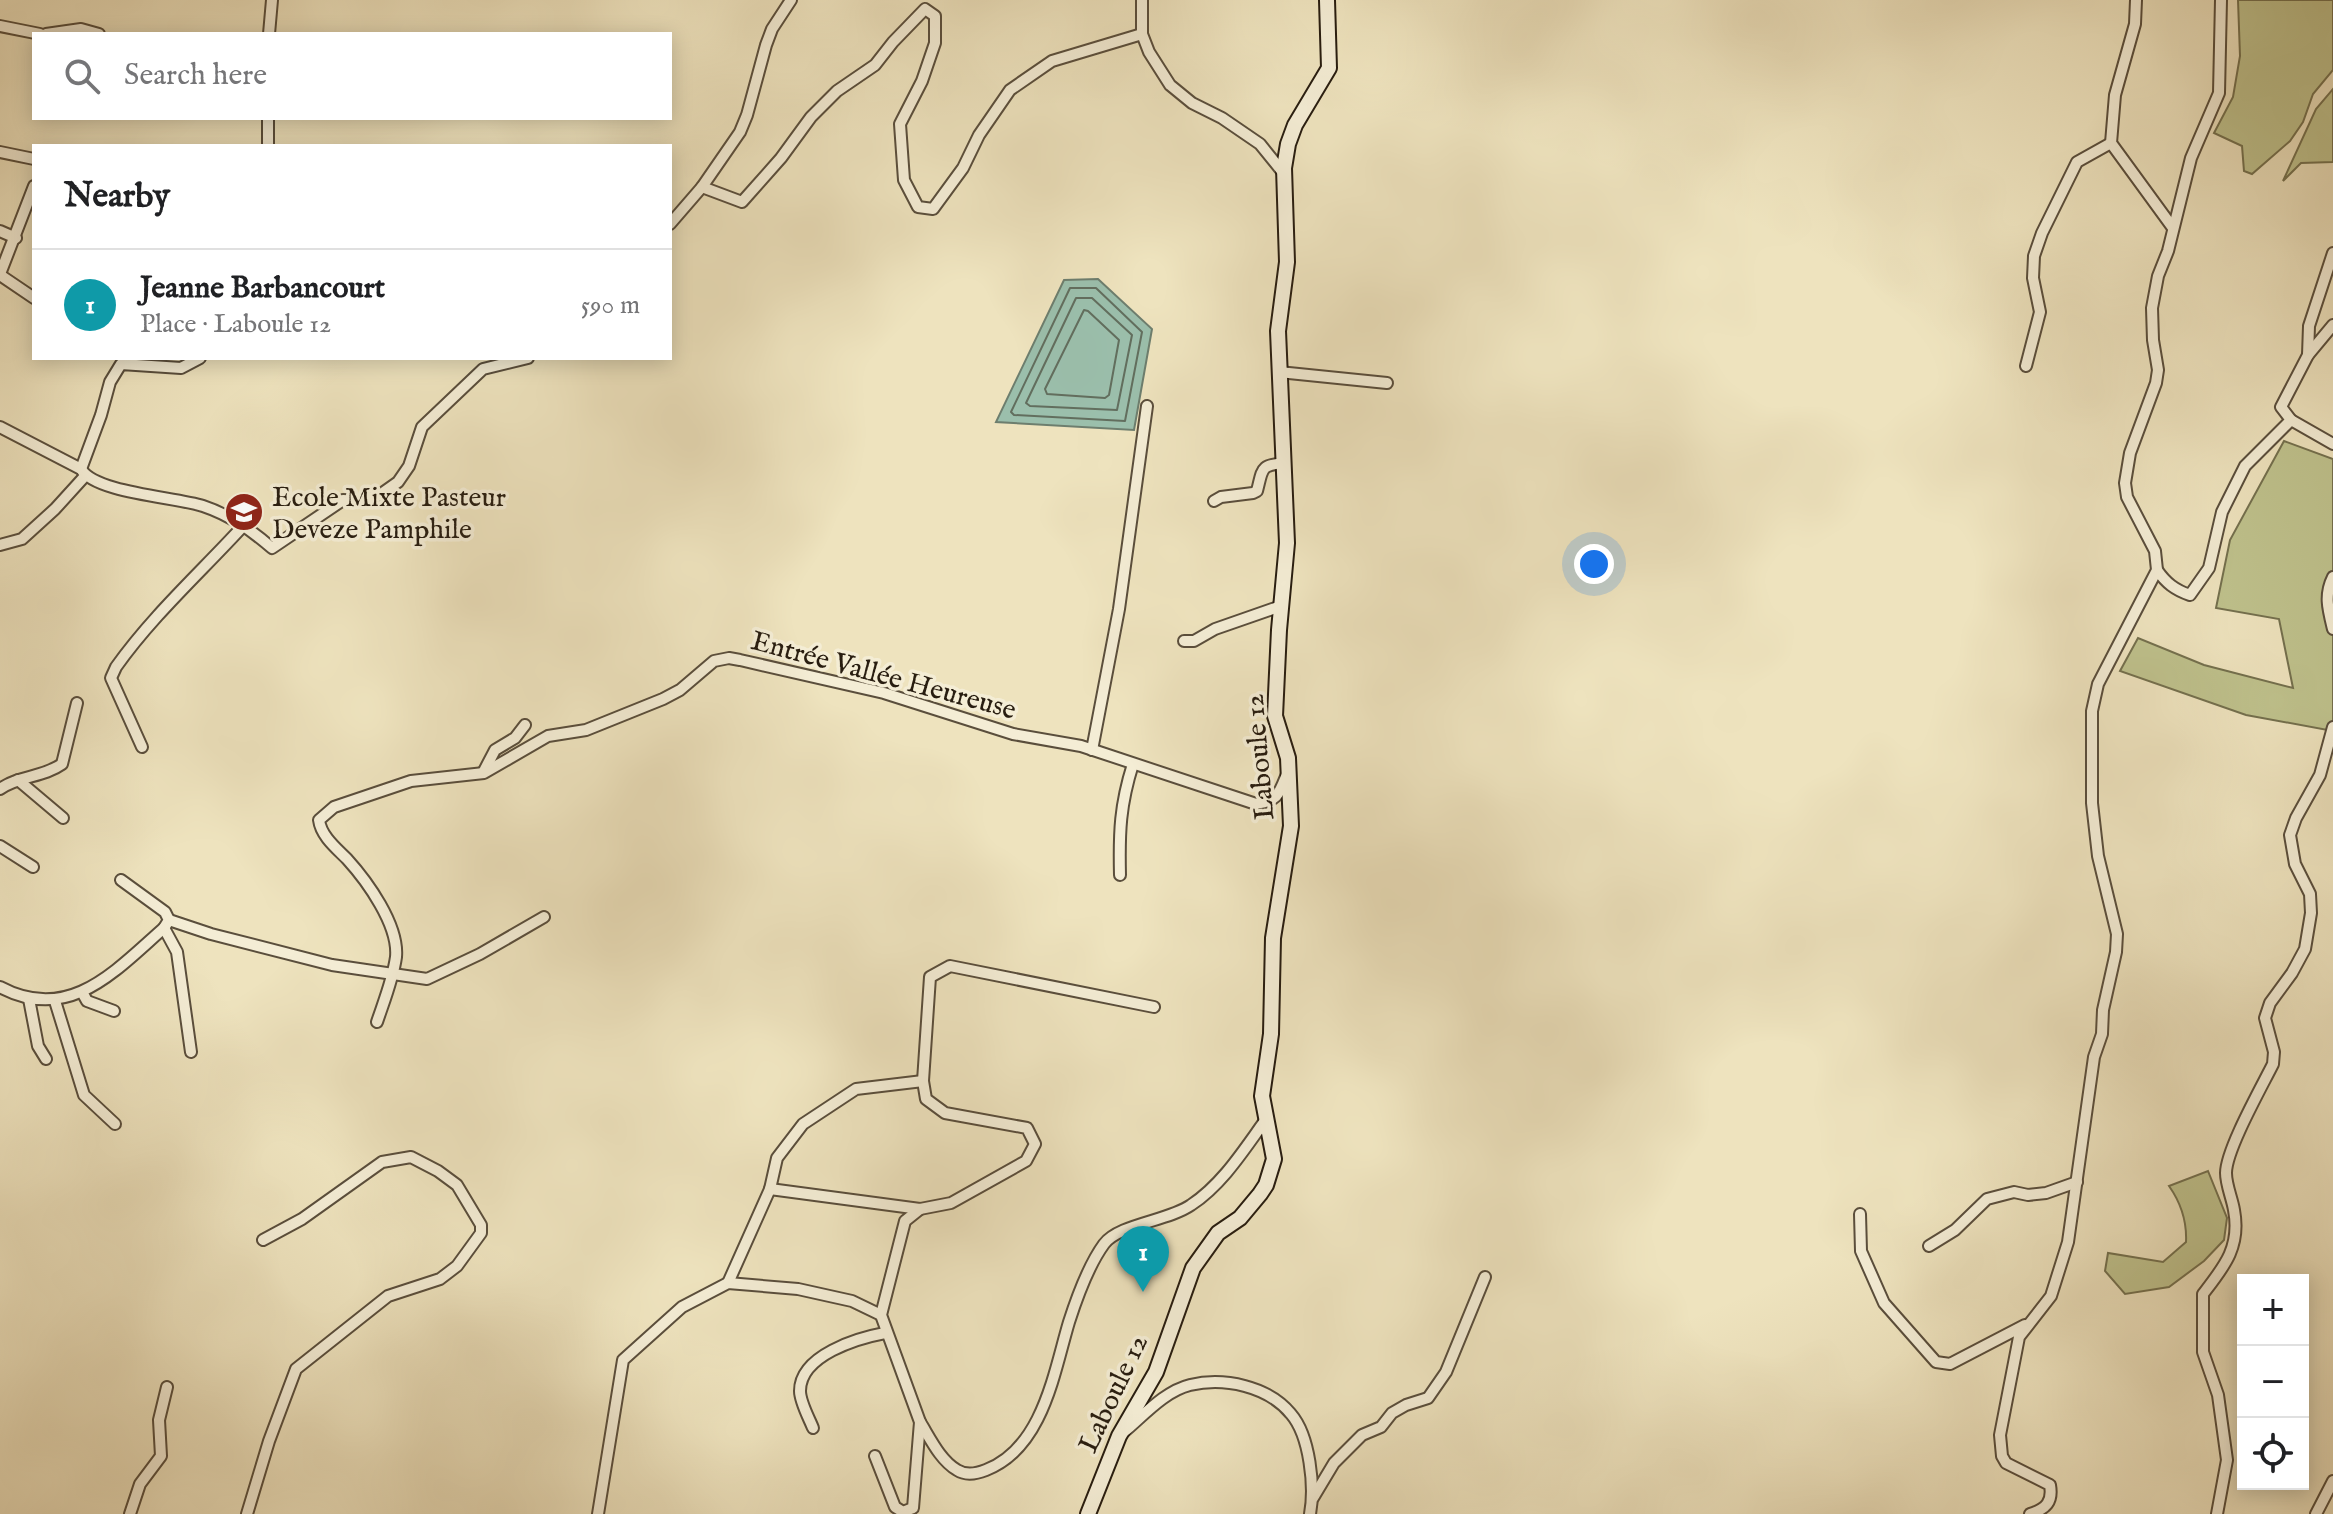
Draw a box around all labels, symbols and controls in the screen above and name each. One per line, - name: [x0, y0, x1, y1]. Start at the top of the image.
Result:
- search box: [32, 32, 672, 120]
- icon: search: [60, 54, 104, 98]
- text: Search here: [124, 57, 267, 95]
- text: Nearby: [64, 175, 170, 218]
- text: Jeanne Barbancourt: [140, 270, 385, 308]
- text: 1: [85, 289, 95, 322]
- text: 590 m: [581, 289, 640, 322]
- text: Place · Laboule 12: [140, 308, 331, 341]
- place label: Ecole Mixte Pasteur Deveze Pamphile: [272, 481, 506, 548]
- school or university icon: Ecole Mixte Pasteur Deveze Pamphile: [223, 491, 265, 533]
- your location: [1574, 544, 1614, 584]
- street label: Entrée Vallée Heureuse: [747, 624, 1020, 729]
- street label: Laboule 12: [1238, 692, 1283, 821]
- pin: 1: [1117, 1226, 1169, 1292]
- map controls: [2237, 1274, 2309, 1490]
- button: +: [2237, 1274, 2309, 1346]
- street label: Laboule 12: [1072, 1329, 1157, 1459]
- button: −: [2237, 1346, 2309, 1418]
- button: locate: [2237, 1418, 2309, 1490]

